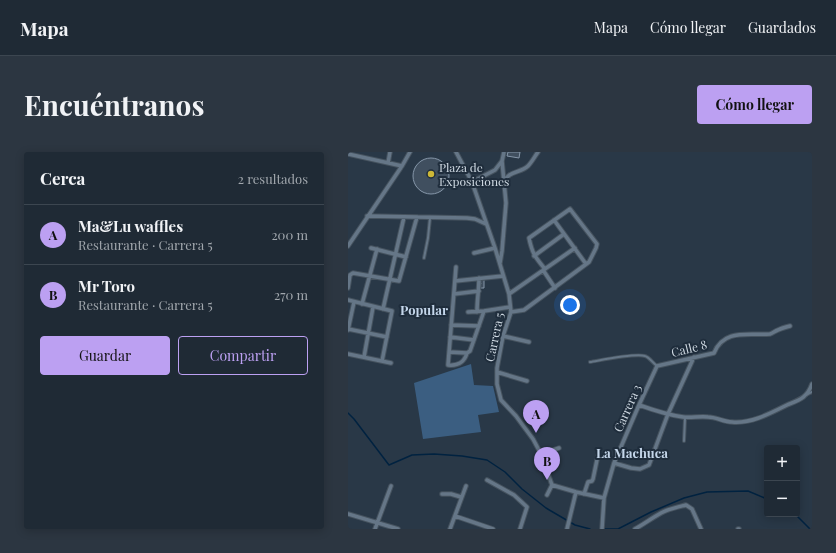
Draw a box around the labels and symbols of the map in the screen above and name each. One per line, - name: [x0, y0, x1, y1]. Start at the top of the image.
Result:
- place label: Plaza de Exposiciones: [439, 159, 510, 189]
- marker: Plaza de Exposiciones: [426, 169, 436, 179]
- your location: [560, 295, 580, 315]
- district label: Popular: [400, 301, 448, 318]
- street label: Carrera 5: [481, 311, 507, 363]
- street label: Calle 8: [669, 336, 709, 360]
- street label: Carrera 3: [609, 382, 645, 434]
- pin: A: [523, 400, 549, 433]
- district label: La Machuca: [596, 444, 668, 461]
- pin: B: [534, 447, 560, 480]

